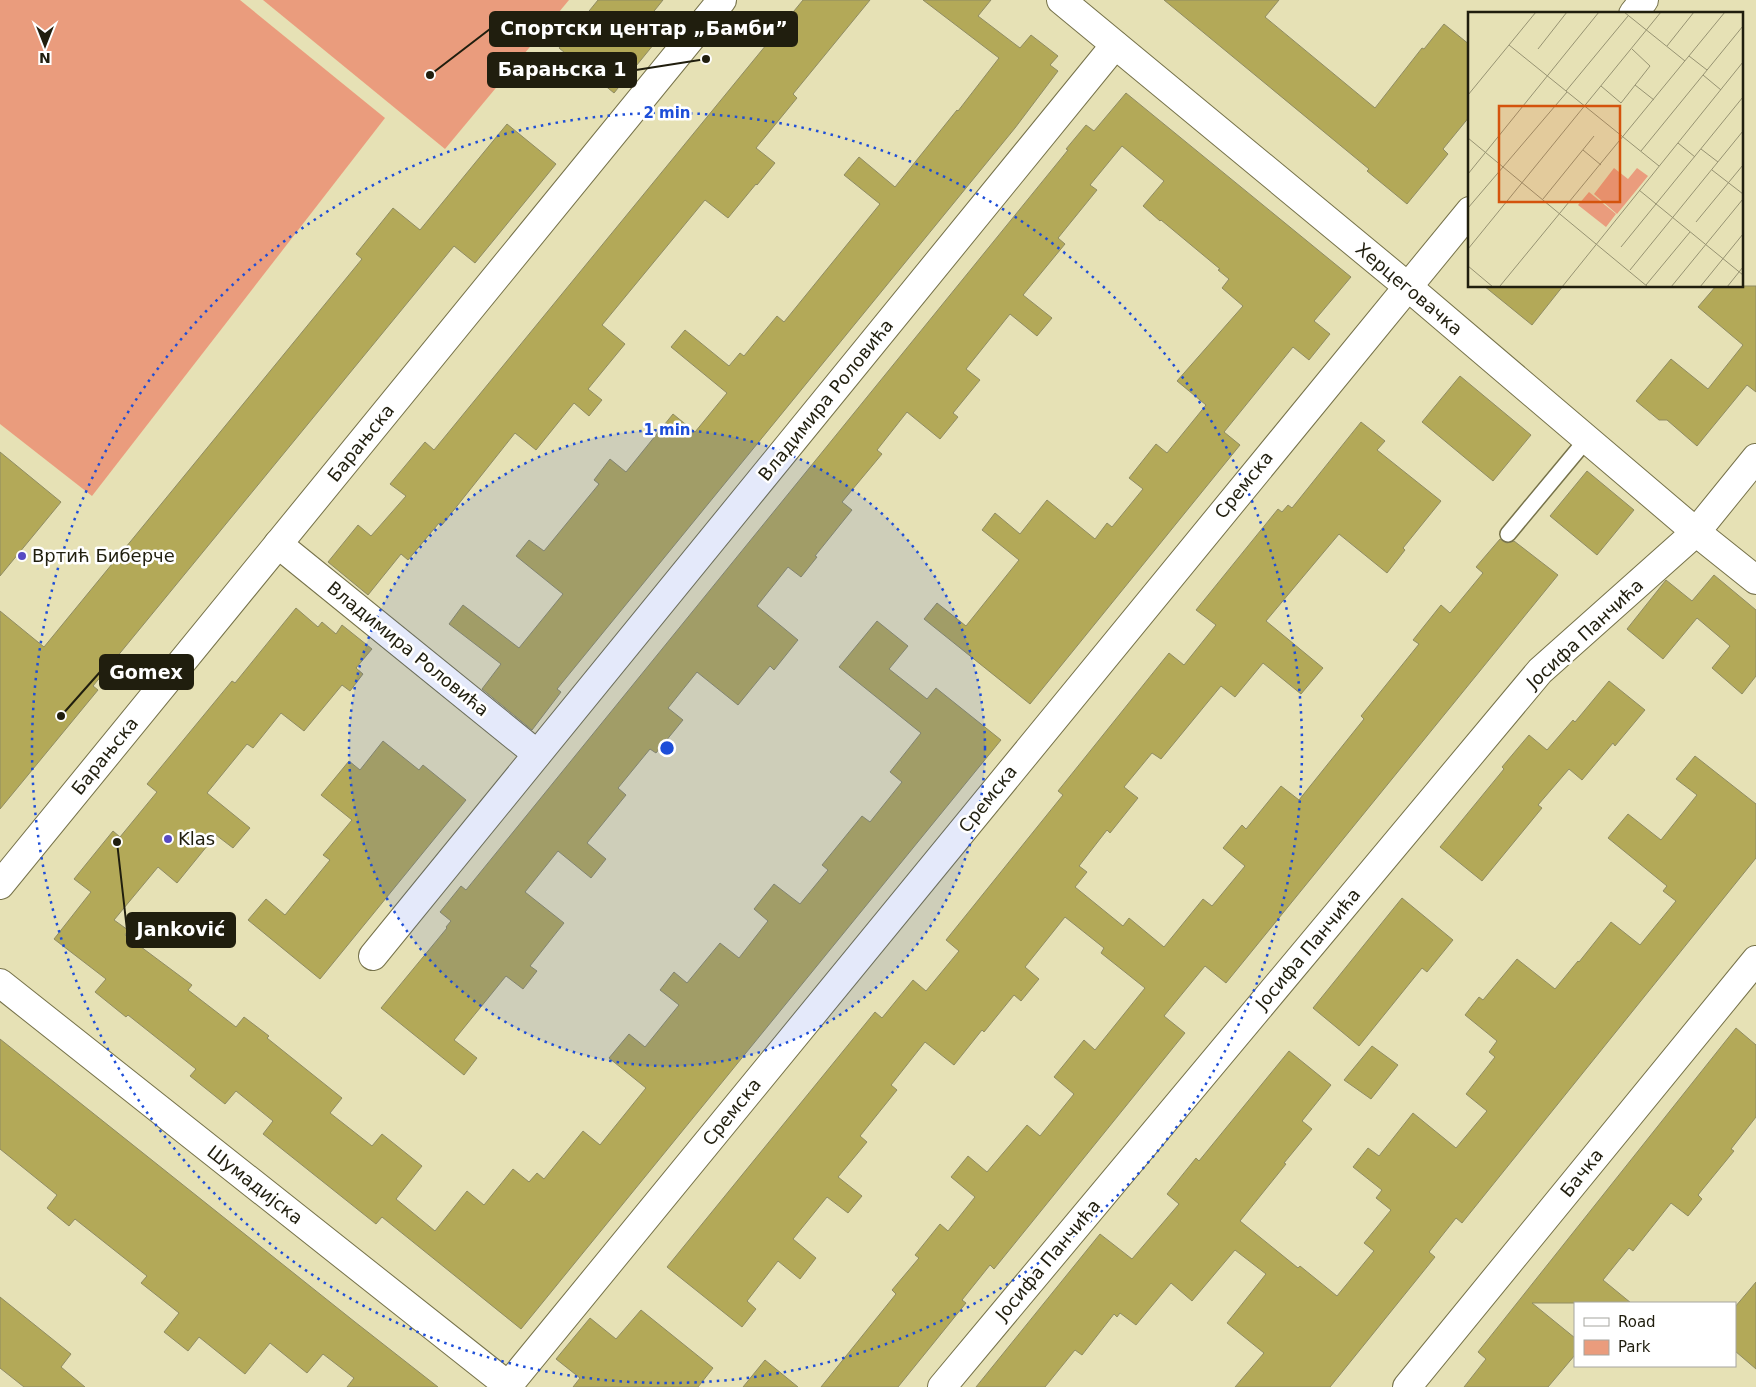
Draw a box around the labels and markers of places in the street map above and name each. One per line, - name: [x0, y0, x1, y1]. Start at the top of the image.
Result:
- callout: Спортски центар „Бамби”: [490, 12, 797, 46]
- callout: Барањска 1: [488, 53, 636, 87]
- place label: Вртић Биберче: [32, 545, 175, 566]
- marker: Вртић Биберче: [16, 550, 28, 562]
- callout: Gomex: [100, 655, 193, 689]
- centre of rings: [658, 739, 676, 757]
- place label: Klas: [178, 828, 215, 849]
- marker: Klas: [162, 833, 174, 845]
- callout: Janković: [127, 913, 235, 947]

